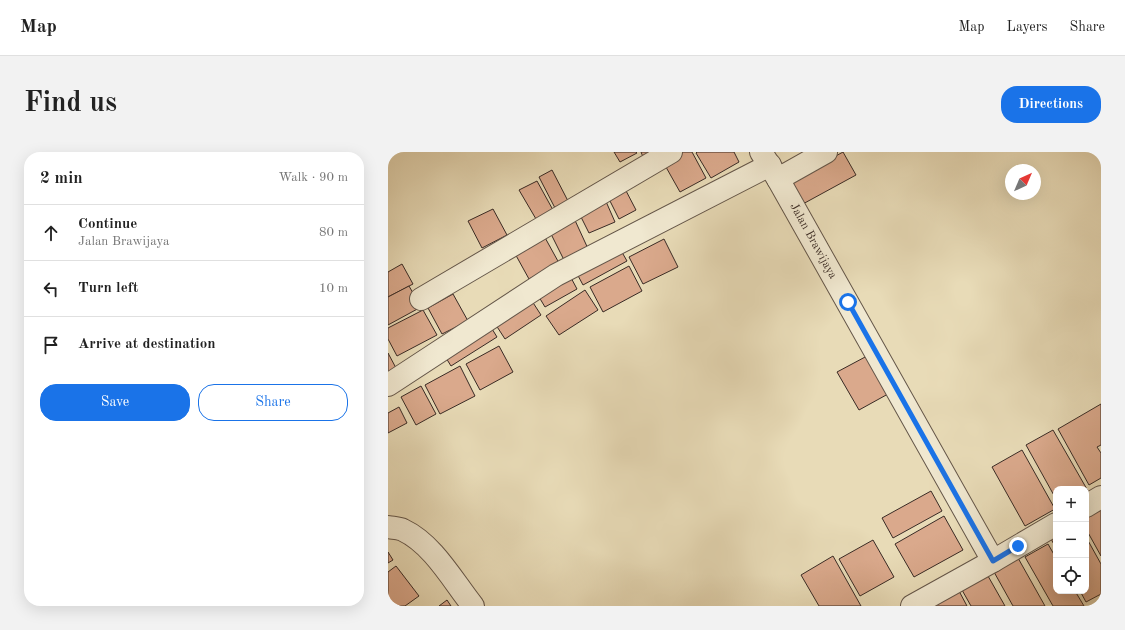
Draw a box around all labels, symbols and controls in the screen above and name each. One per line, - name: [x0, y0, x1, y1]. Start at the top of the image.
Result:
- text: Map: [20, 18, 57, 37]
- text: Map: [959, 20, 985, 34]
- text: Layers: [1007, 20, 1048, 34]
- text: Share: [1070, 20, 1105, 34]
- button: Directions: [1001, 86, 1101, 123]
- text: Find us: [24, 90, 117, 118]
- north arrow: [1005, 164, 1041, 200]
- text: 2 min: [40, 170, 83, 187]
- text: Walk · 90 m: [279, 171, 348, 184]
- street label: Jalan Brawijaya: [787, 201, 839, 281]
- text: Continue: [78, 217, 137, 232]
- icon: ahead: [40, 222, 62, 244]
- text: 80 m: [319, 226, 348, 239]
- text: Jalan Brawijaya: [78, 235, 169, 248]
- icon: left: [40, 278, 62, 300]
- text: Turn left: [78, 281, 138, 296]
- text: 10 m: [319, 282, 348, 295]
- route start: [839, 293, 857, 311]
- icon: arrive: [40, 334, 62, 356]
- text: Arrive at destination: [78, 337, 216, 352]
- button: Save: [40, 384, 190, 421]
- button: Share: [198, 384, 348, 421]
- map controls: [1053, 486, 1089, 594]
- button: +: [1053, 486, 1089, 522]
- button: −: [1053, 522, 1089, 558]
- route end: [1009, 537, 1027, 555]
- button: locate: [1053, 558, 1089, 594]

